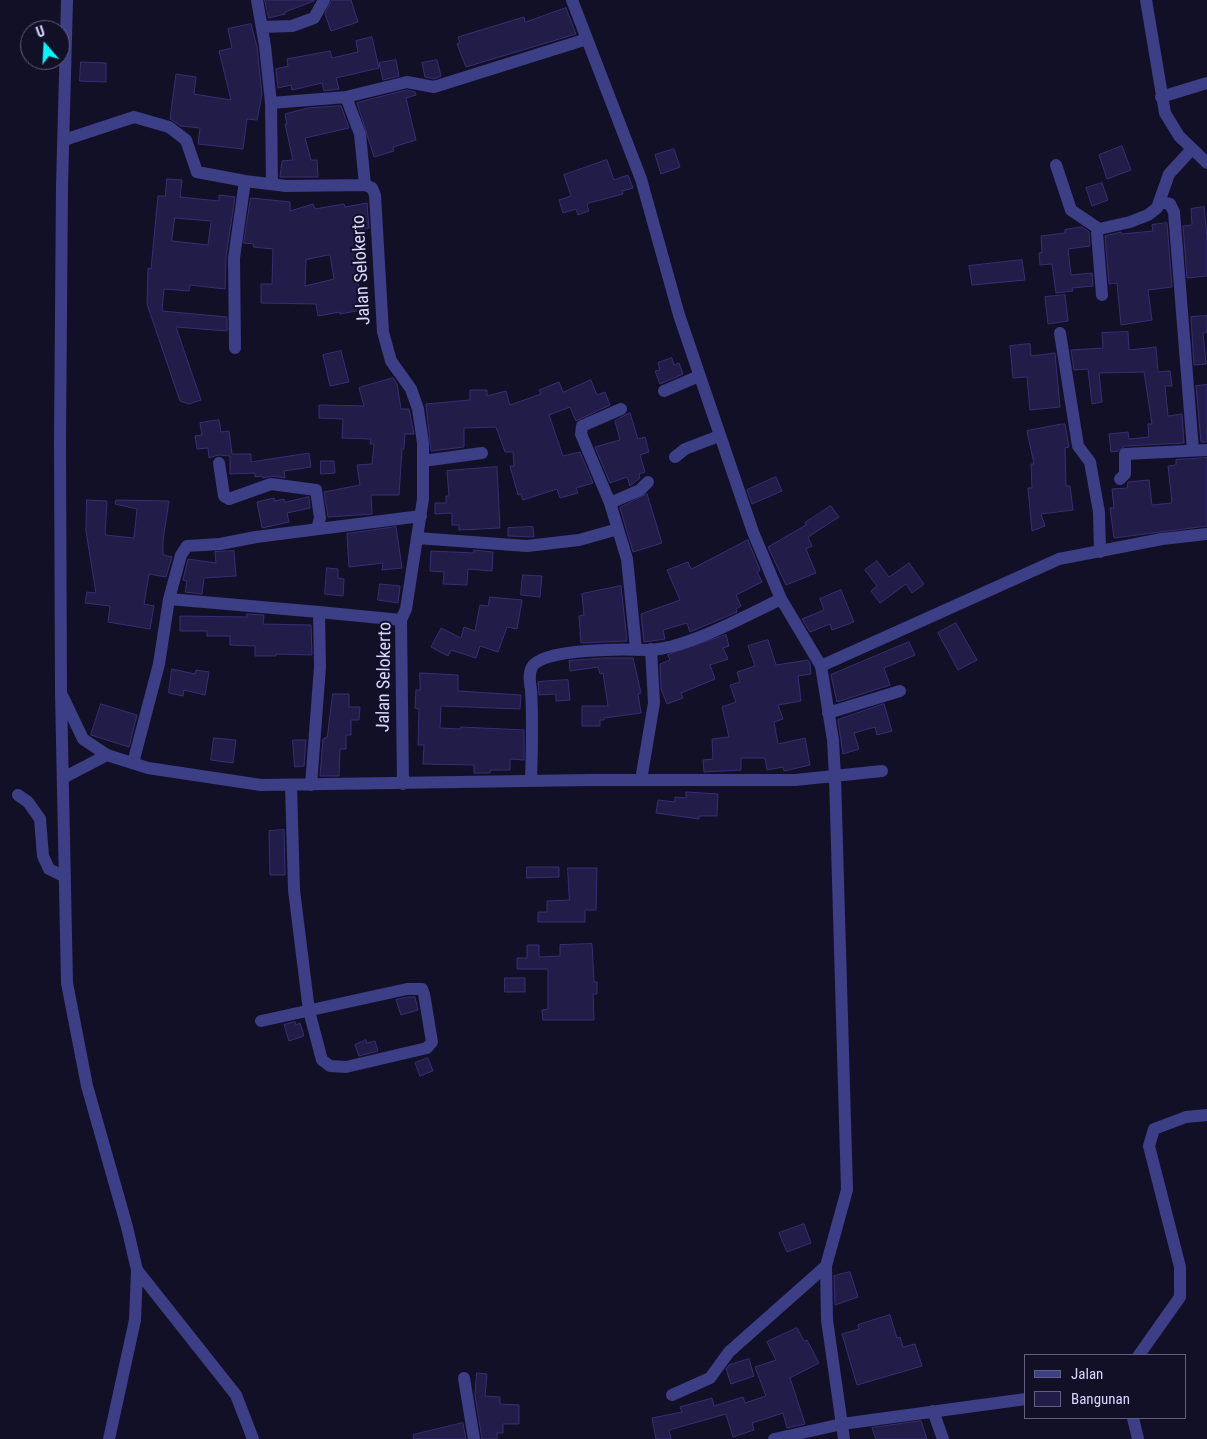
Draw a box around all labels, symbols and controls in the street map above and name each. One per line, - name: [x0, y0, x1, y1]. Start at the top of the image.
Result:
- north arrow: [20, 20, 70, 70]
- text: U: [34, 23, 47, 41]
- street label: Jalan Selokerto: [348, 214, 376, 326]
- street label: Jalan Selokerto: [373, 622, 397, 732]
- legend: [1024, 1354, 1187, 1419]
- text: Jalan: [1071, 1365, 1103, 1383]
- text: Bangunan: [1071, 1390, 1130, 1408]

